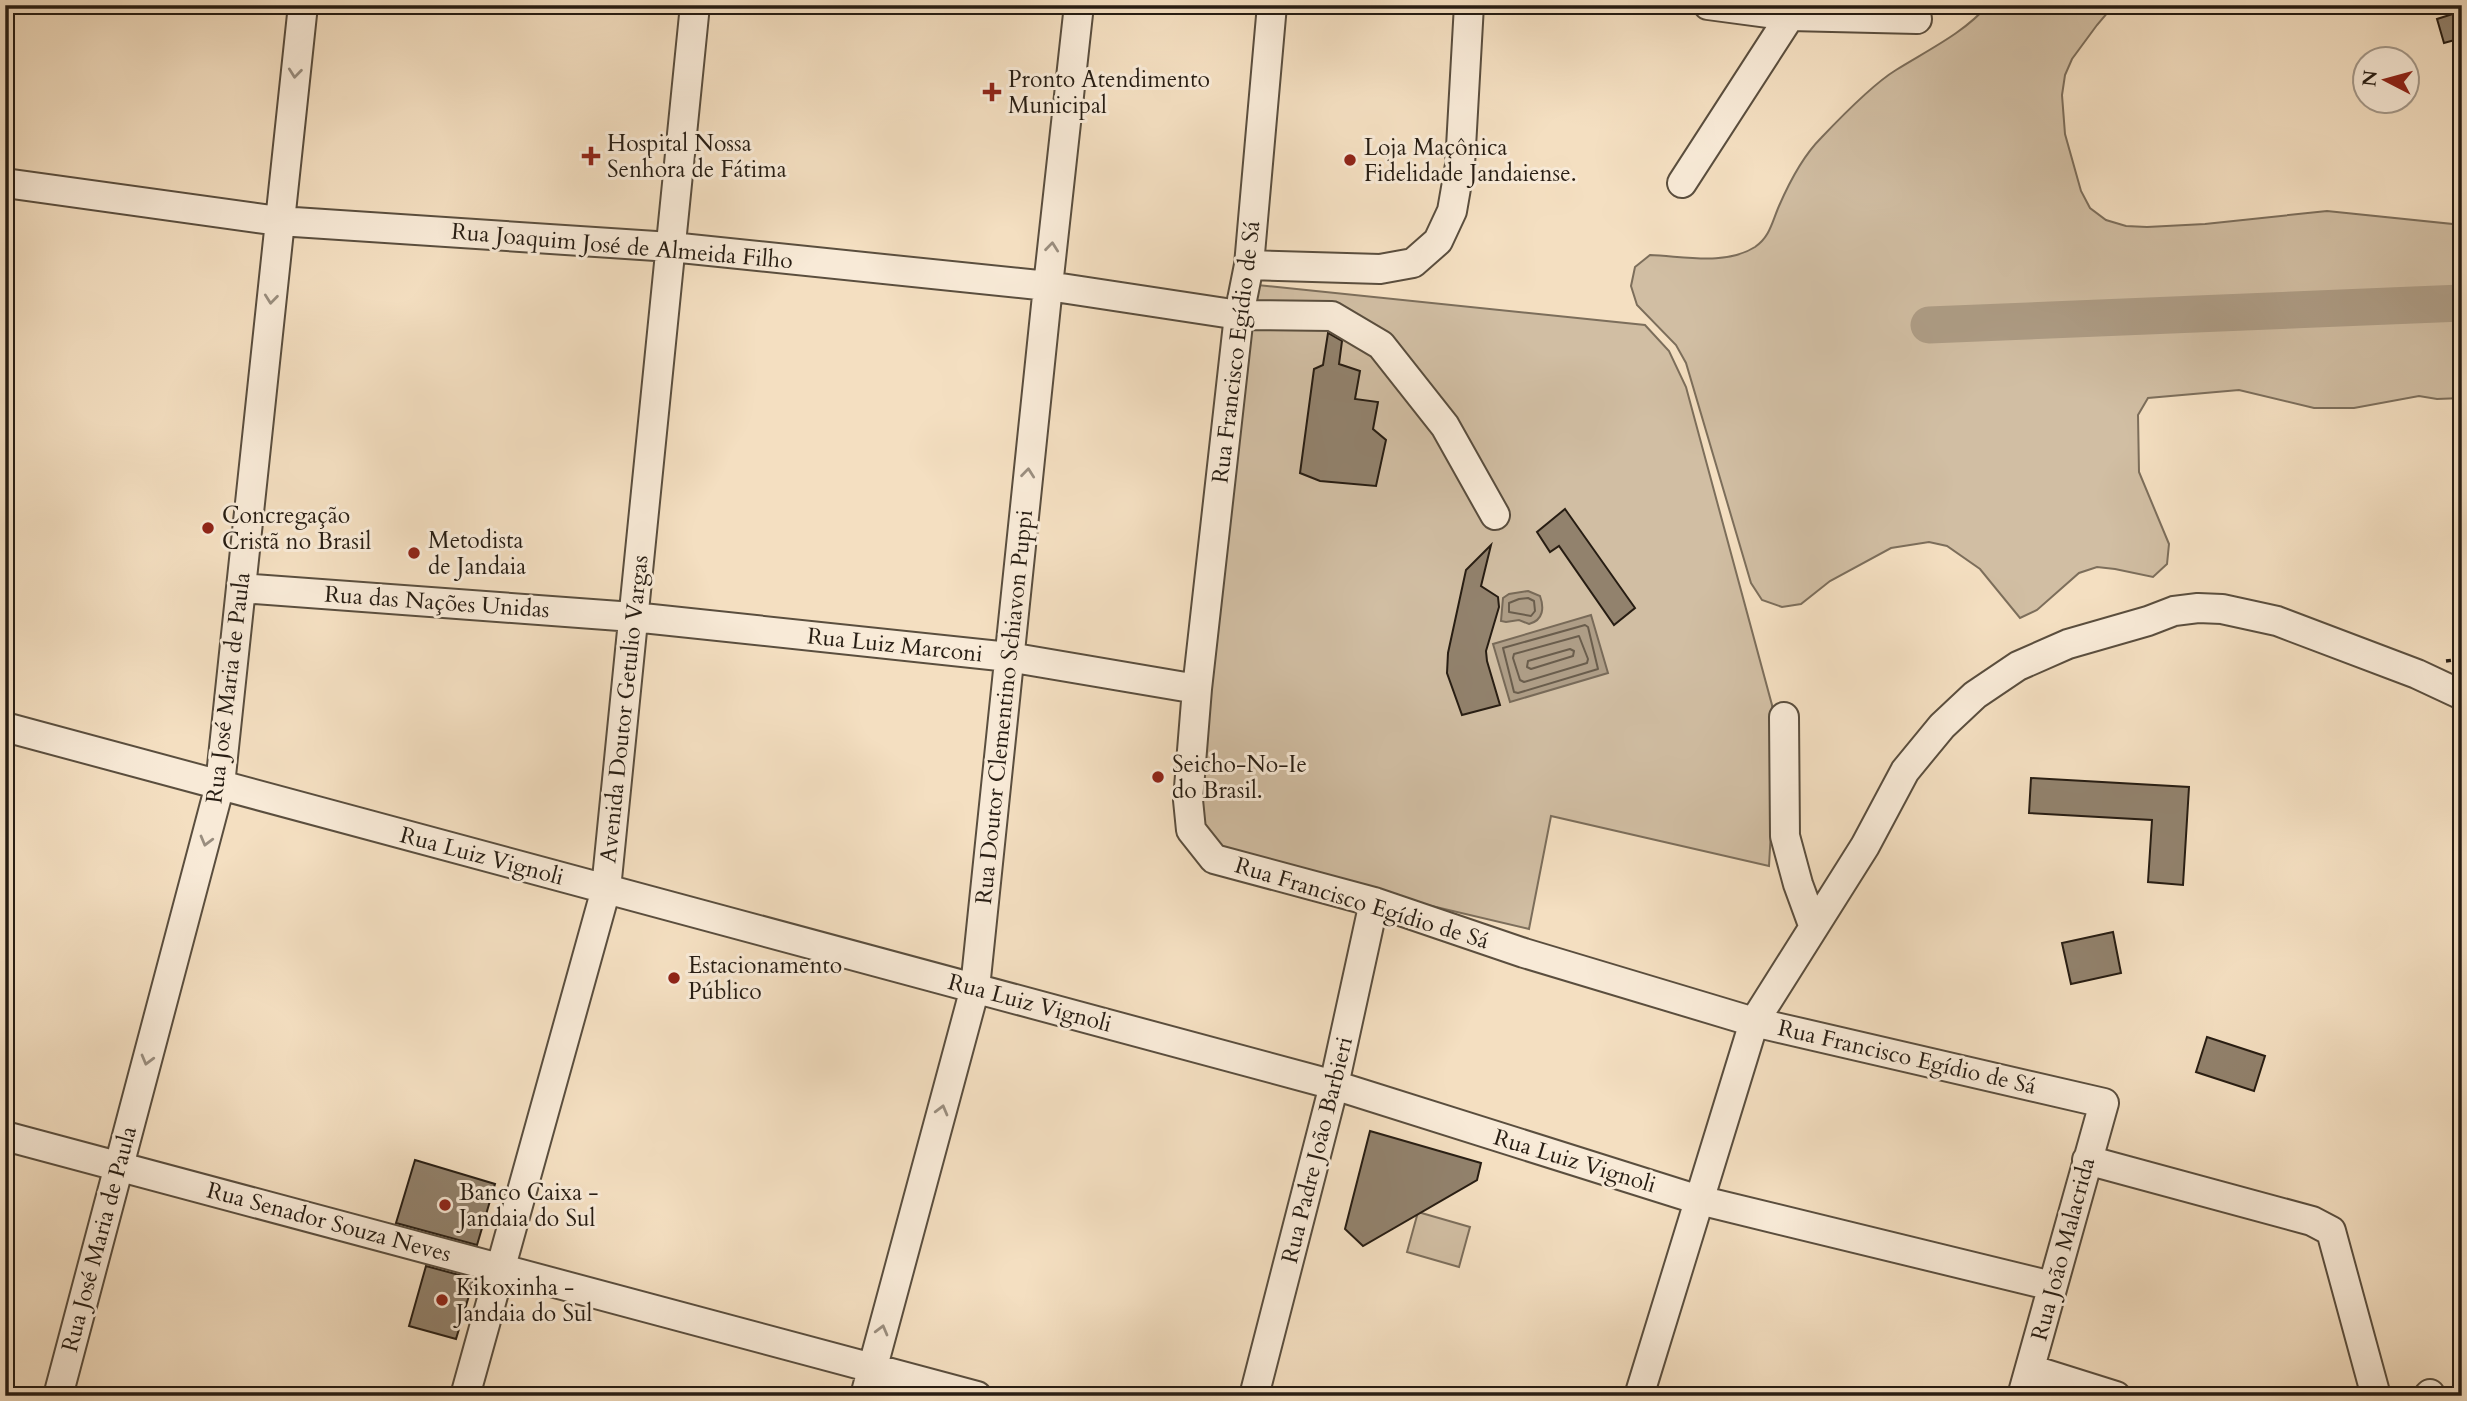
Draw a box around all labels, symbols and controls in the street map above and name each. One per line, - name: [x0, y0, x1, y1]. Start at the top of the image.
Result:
- north arrow: [2352, 46, 2422, 116]
- place label: Pronto Atendimento Municipal: [1008, 64, 1210, 121]
- one-way arrow: [288, 68, 303, 79]
- text: N: [2356, 68, 2384, 88]
- marker: Pronto Atendimento Municipal: [982, 82, 1002, 102]
- place label: Hospital Nossa Senhora de Fátima: [607, 128, 787, 185]
- place label: Loja Maçônica Fidelidade Jandaiense.: [1364, 132, 1577, 189]
- marker: Hospital Nossa Senhora de Fátima: [581, 146, 601, 166]
- marker: Loja Maçônica Fidelidade Jandaiense.: [1342, 152, 1358, 168]
- street label: Rua Joaquim José de Almeida Filho: [450, 216, 794, 276]
- street label: Rua Francisco Egídio de Sá: [1205, 219, 1267, 485]
- one-way arrow: [1044, 241, 1059, 252]
- one-way arrow: [263, 293, 278, 305]
- one-way arrow: [1020, 468, 1035, 479]
- place label: Concregação Cristã no Brasil: [222, 500, 371, 557]
- street label: Rua Doutor Clementino Schiavon Puppi: [968, 508, 1040, 906]
- marker: Concregação Cristã no Brasil: [200, 520, 216, 536]
- place label: Metodista de Jandaia: [428, 525, 526, 582]
- marker: Metodista de Jandaia: [406, 545, 422, 561]
- street label: Avenida Doutor Getulio Vargas: [592, 553, 656, 865]
- street label: Rua José Maria de Paula: [198, 571, 258, 805]
- street label: Rua das Nações Unidas: [323, 579, 551, 625]
- street label: Rua Luiz Marconi: [806, 620, 984, 670]
- place label: Seicho-No-Ie do Brasil.: [1172, 749, 1307, 806]
- marker: Seicho-No-Ie do Brasil.: [1150, 769, 1166, 785]
- street label: Rua Luiz Vignoli: [397, 819, 567, 893]
- one-way arrow: [199, 835, 214, 847]
- street label: Rua Francisco Egídio de Sá: [1231, 850, 1493, 956]
- place label: Estacionamento Público: [688, 950, 842, 1007]
- street label: Rua Luiz Vignoli: [945, 966, 1115, 1040]
- marker: Estacionamento Público: [666, 970, 682, 986]
- street label: Rua Francisco Egídio de Sá: [1775, 1012, 2039, 1102]
- street label: Rua Padre João Barbieri: [1274, 1034, 1360, 1266]
- one-way arrow: [141, 1054, 155, 1066]
- one-way arrow: [934, 1104, 948, 1116]
- street label: Rua Luiz Vignoli: [1490, 1122, 1660, 1200]
- street label: Rua José Maria de Paula: [54, 1123, 144, 1355]
- street label: Rua João Malacrida: [2024, 1154, 2102, 1344]
- street label: Rua Senador Souza Neves: [203, 1174, 455, 1270]
- place label: Banco Caixa - Jandaia do Sul: [456, 1177, 599, 1234]
- marker: Banco Caixa - Jandaia do Sul: [437, 1197, 453, 1213]
- place label: Kikoxinha - Jandaia do Sul: [453, 1272, 593, 1329]
- marker: Kikoxinha - Jandaia do Sul: [434, 1292, 450, 1308]
- one-way arrow: [874, 1324, 889, 1336]

